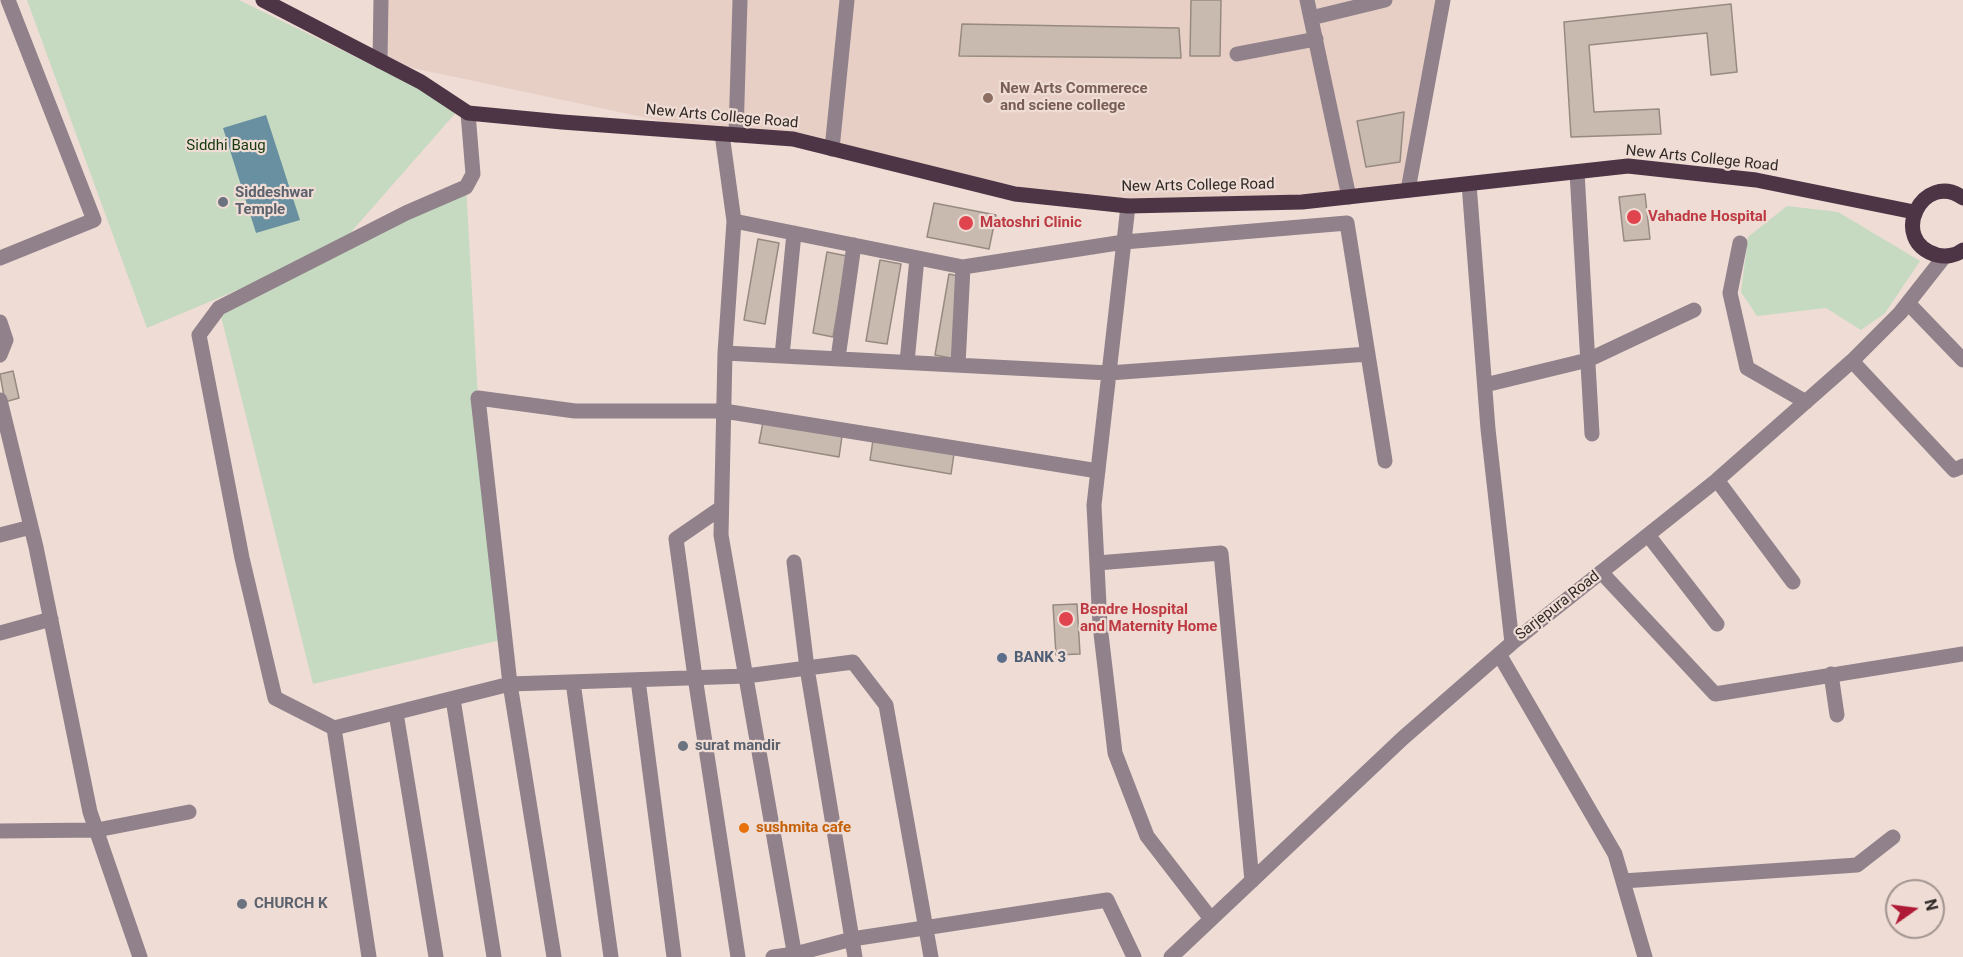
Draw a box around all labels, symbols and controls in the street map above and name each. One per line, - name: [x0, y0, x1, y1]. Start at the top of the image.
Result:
- place label: New Arts Commerece and sciene college: [1000, 80, 1148, 115]
- marker: New Arts Commerece and sciene college: [981, 91, 995, 105]
- street label: New Arts College Road: [645, 101, 799, 133]
- park label: Siddhi Baug: [186, 137, 266, 155]
- street label: New Arts College Road: [1625, 142, 1779, 176]
- street label: New Arts College Road: [1121, 176, 1275, 196]
- place label: Siddeshwar Temple: [235, 184, 314, 219]
- marker: Siddeshwar Temple: [216, 195, 230, 209]
- marker: Vahadne Hospital: [1625, 208, 1643, 226]
- place label: Vahadne Hospital: [1648, 208, 1767, 226]
- marker: Matoshri Clinic: [957, 214, 975, 232]
- place label: Matoshri Clinic: [980, 214, 1082, 232]
- street label: Sarjepura Road: [1512, 568, 1604, 644]
- place label: Bendre Hospital and Maternity Home: [1080, 601, 1217, 636]
- marker: Bendre Hospital and Maternity Home: [1057, 610, 1075, 628]
- place label: BANK 3: [1014, 649, 1066, 667]
- marker: BANK 3: [995, 651, 1009, 665]
- place label: surat mandir: [695, 737, 781, 755]
- marker: surat mandir: [676, 739, 690, 753]
- place label: sushmita cafe: [756, 819, 851, 837]
- marker: sushmita cafe: [737, 821, 751, 835]
- north arrow: [1885, 879, 1945, 939]
- place label: CHURCH K: [254, 895, 328, 913]
- marker: CHURCH K: [235, 897, 249, 911]
- text: N: [1920, 897, 1942, 913]

